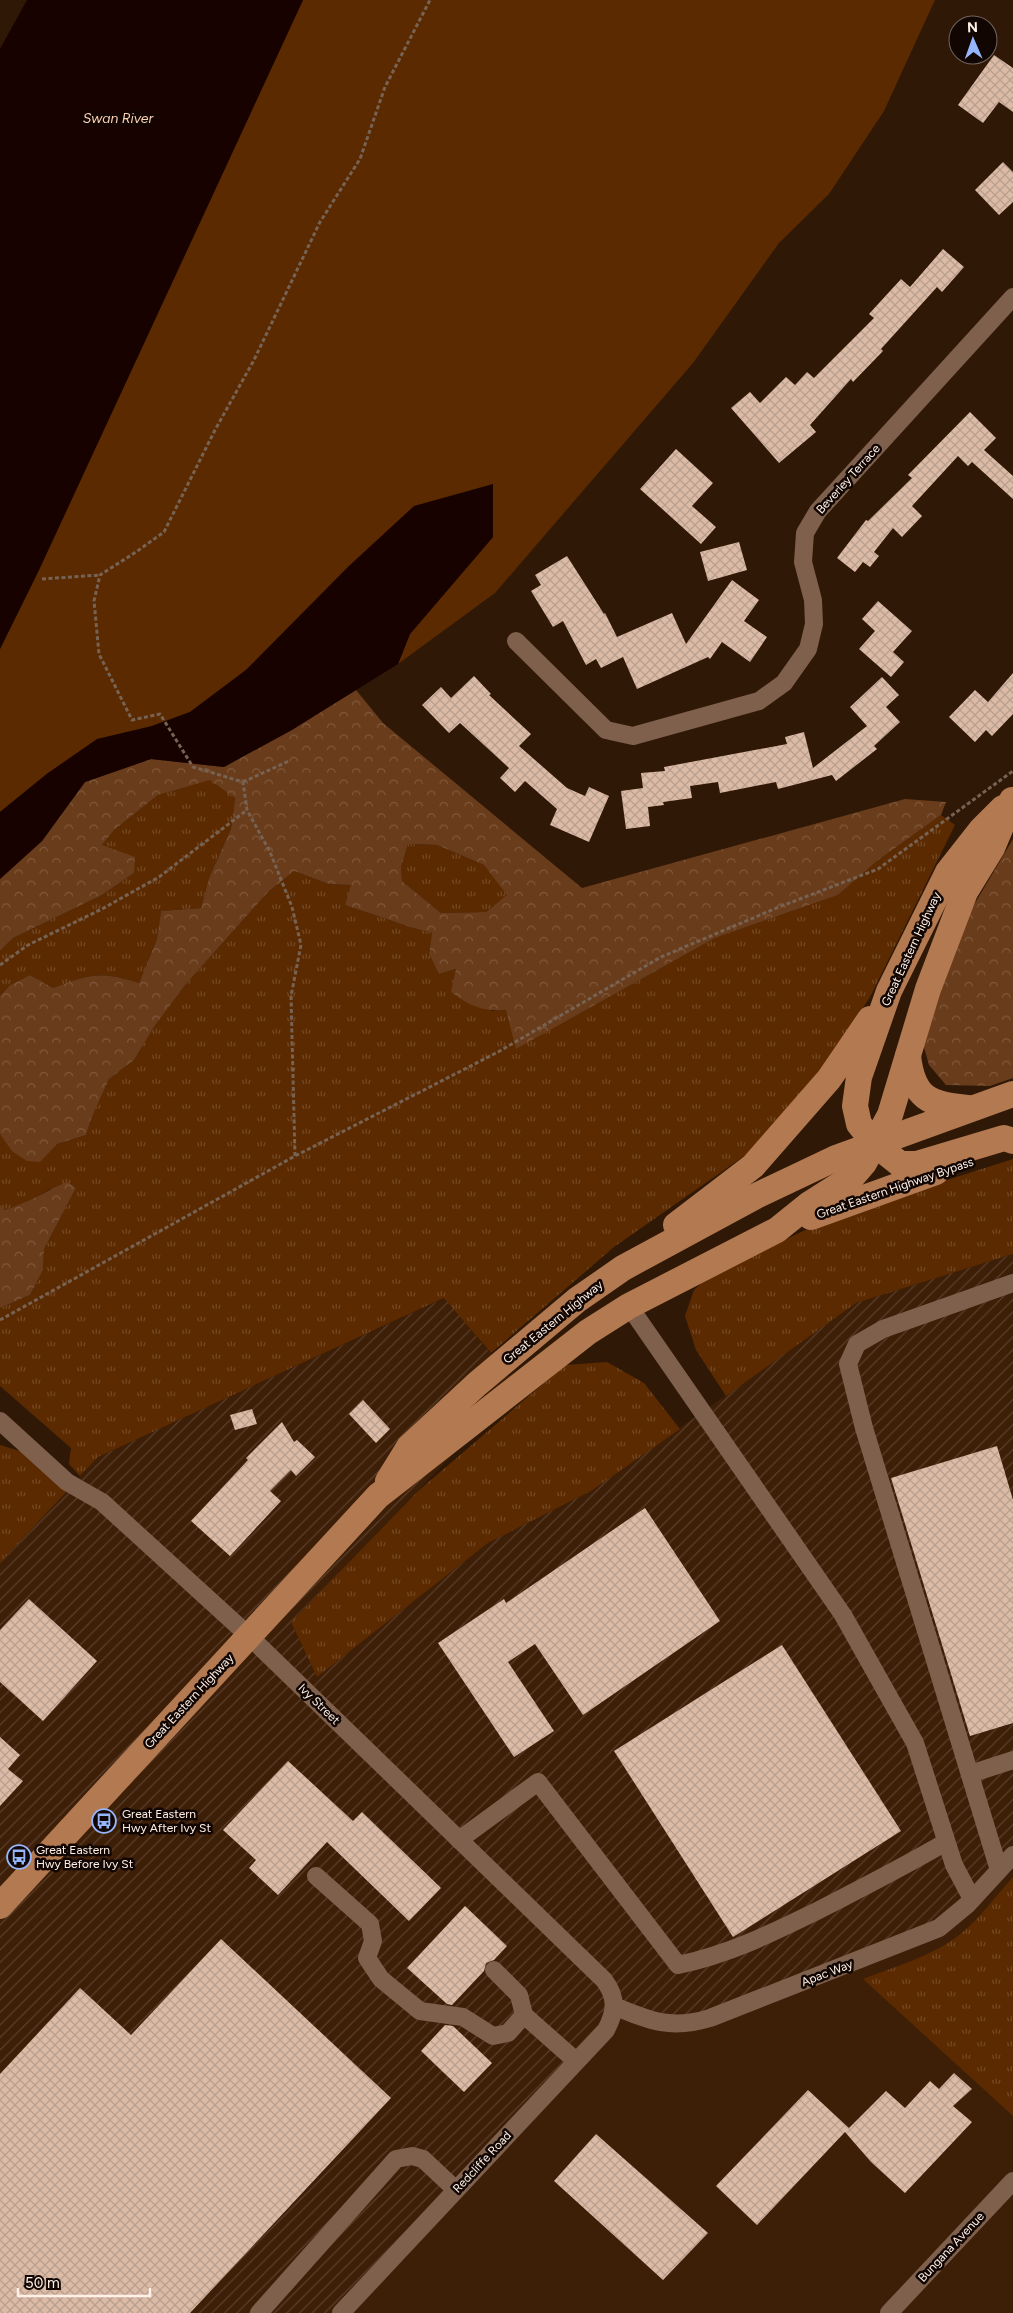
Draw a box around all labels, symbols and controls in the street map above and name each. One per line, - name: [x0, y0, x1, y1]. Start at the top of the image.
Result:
- north arrow: [948, 15, 998, 65]
- text: N: [967, 19, 978, 36]
- water label: Swan River: [83, 110, 154, 127]
- street label: Beverley Terrace: [813, 441, 883, 517]
- street label: Great Eastern Highway: [878, 889, 944, 1008]
- street label: Great Eastern Highway Bypass: [815, 1154, 976, 1221]
- street label: Great Eastern Highway: [500, 1277, 606, 1366]
- street label: Great Eastern Highway: [142, 1650, 237, 1751]
- street label: Ivy Street: [295, 1681, 343, 1728]
- place label: Great Eastern Hwy After Ivy St: [122, 1807, 211, 1835]
- bus stop icon: Great Eastern Hwy After Ivy St: [91, 1808, 117, 1834]
- place label: Great Eastern Hwy Before Ivy St: [36, 1843, 134, 1871]
- bus stop icon: Great Eastern Hwy Before Ivy St: [6, 1844, 32, 1870]
- street label: Apac Way: [799, 1957, 855, 1989]
- street label: Redcliffe Road: [450, 2128, 514, 2196]
- street label: Bungana Avenue: [915, 2209, 987, 2285]
- scale bar: [18, 2266, 150, 2298]
- text: 50 m: [25, 2274, 60, 2292]

